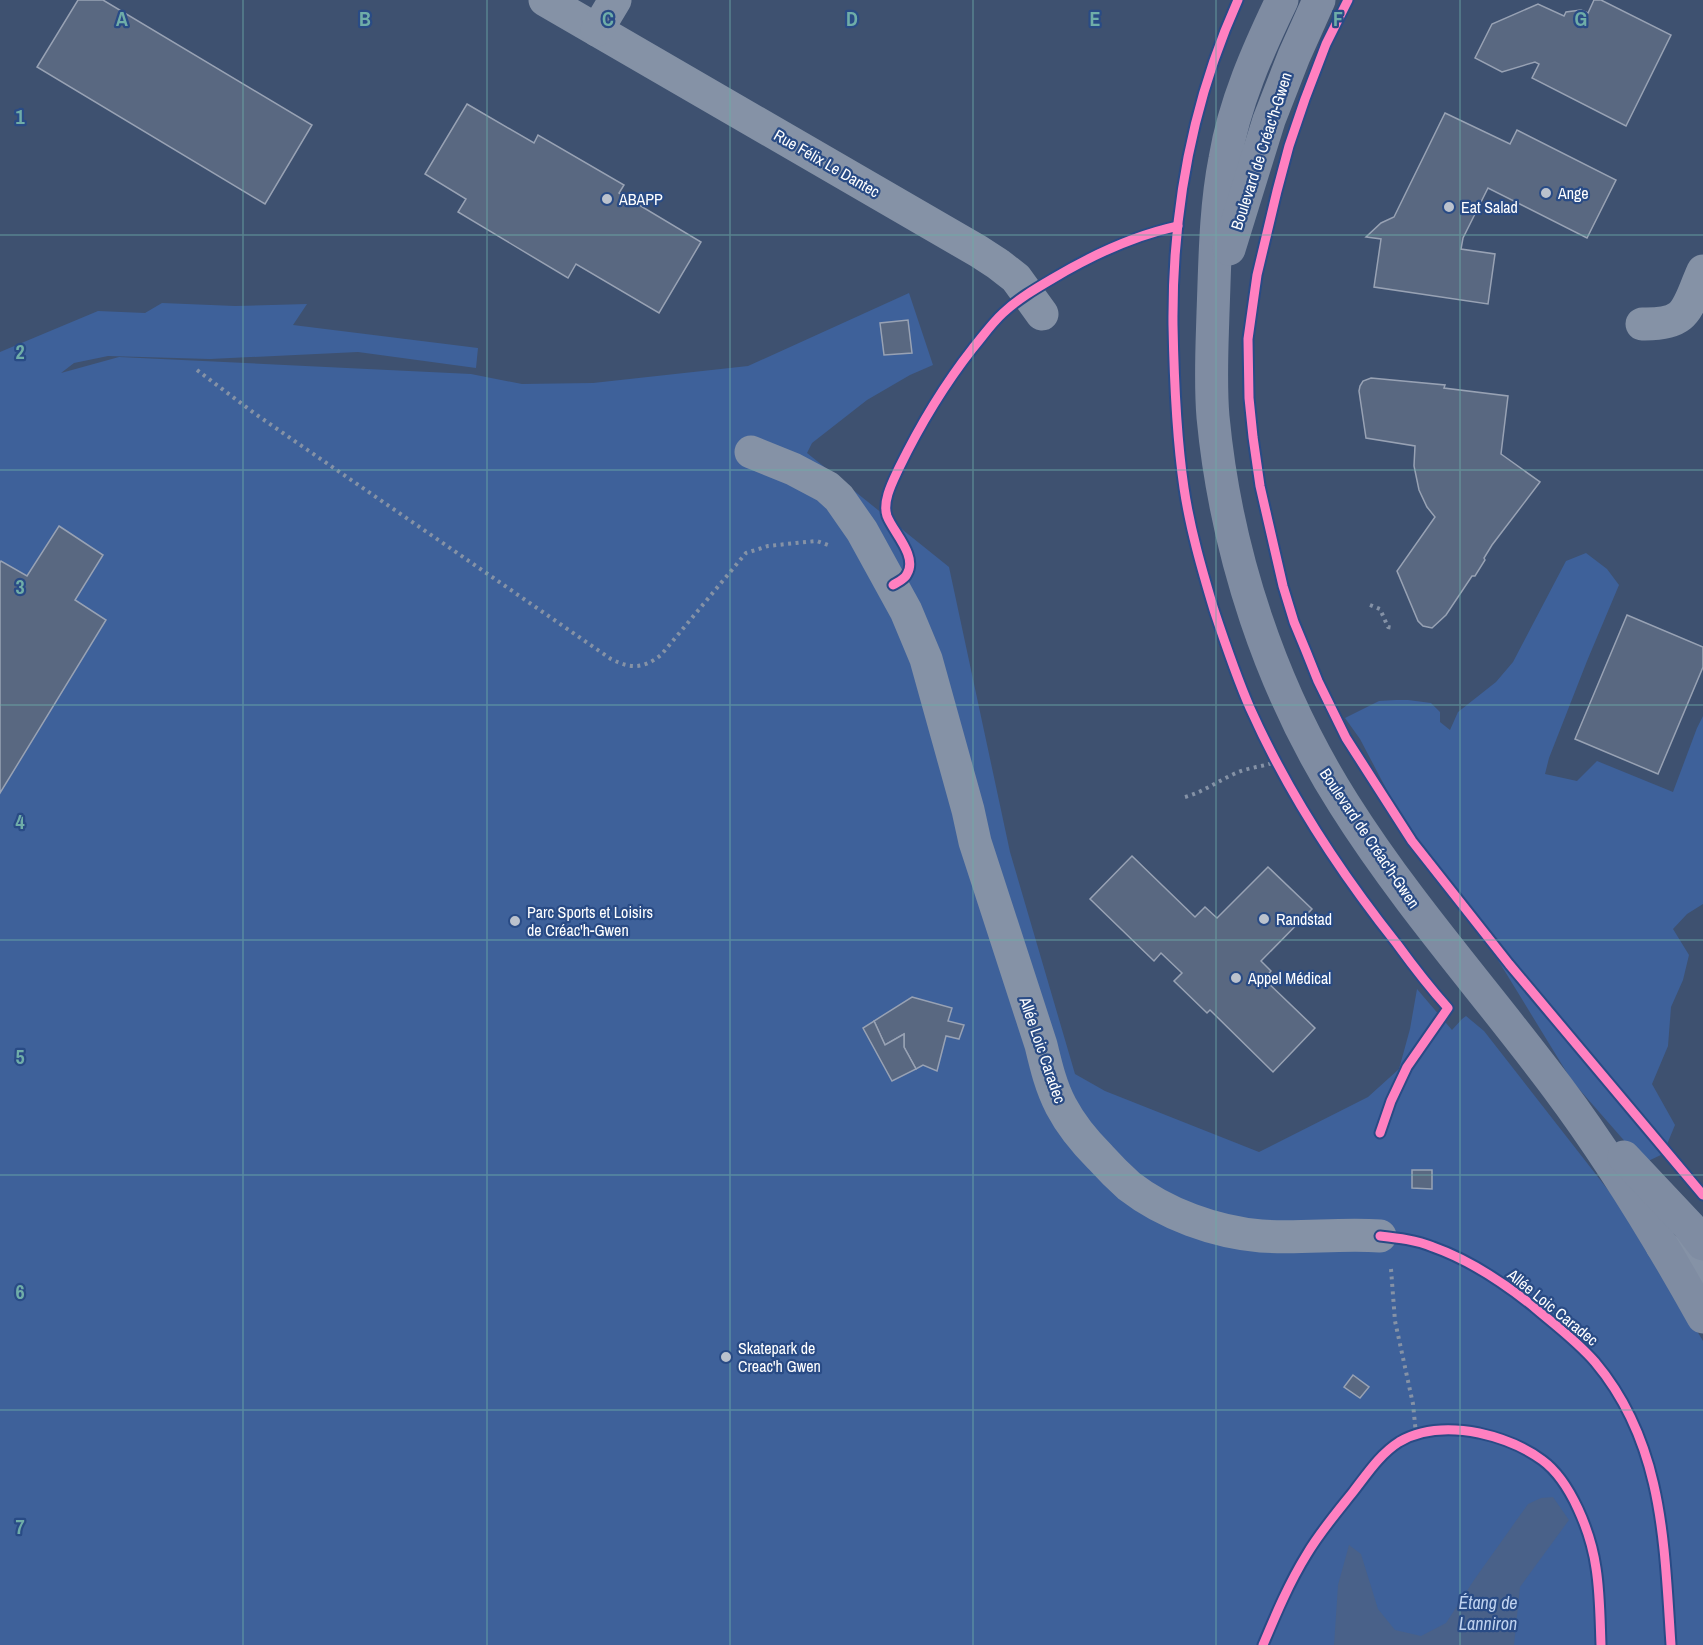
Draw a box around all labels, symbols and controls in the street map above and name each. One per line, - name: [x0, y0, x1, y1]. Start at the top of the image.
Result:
- text: A: [116, 5, 128, 32]
- text: B: [359, 5, 371, 32]
- text: C: [602, 5, 614, 32]
- text: D: [846, 5, 858, 32]
- text: E: [1090, 5, 1101, 32]
- text: F: [1333, 5, 1343, 32]
- text: G: [1575, 5, 1587, 32]
- street label: Boulevard de Créac'h-Gwen: [1225, 69, 1297, 233]
- text: 1: [15, 103, 25, 130]
- street label: Rue Félix Le Dantec: [770, 124, 884, 202]
- place label: Ange: [1557, 182, 1589, 204]
- marker: Ange: [1539, 186, 1553, 200]
- place label: ABAPP: [618, 188, 663, 210]
- marker: ABAPP: [600, 192, 614, 206]
- place label: Eat Salad: [1461, 196, 1518, 218]
- marker: Eat Salad: [1442, 200, 1456, 214]
- text: 2: [15, 338, 25, 365]
- text: 3: [15, 573, 25, 600]
- street label: Boulevard de Créac'h-Gwen: [1315, 764, 1425, 912]
- text: 4: [15, 808, 25, 835]
- place label: Parc Sports et Loisirs de Créac'h-Gwen: [527, 901, 653, 941]
- place label: Randstad: [1276, 908, 1332, 930]
- marker: Randstad: [1257, 912, 1271, 926]
- marker: Parc Sports et Loisirs de Créac'h-Gwen: [508, 914, 522, 928]
- place label: Appel Médical: [1247, 967, 1331, 989]
- marker: Appel Médical: [1229, 971, 1243, 985]
- street label: Allée Loic Caradec: [1014, 993, 1072, 1106]
- text: 5: [15, 1043, 25, 1070]
- street label: Allée Loic Caradec: [1502, 1263, 1603, 1351]
- text: 6: [15, 1278, 25, 1305]
- place label: Skatepark de Creac'h Gwen: [738, 1337, 821, 1377]
- marker: Skatepark de Creac'h Gwen: [719, 1350, 733, 1364]
- text: 7: [15, 1513, 25, 1540]
- water label: Étang de Lanniron: [1458, 1590, 1518, 1636]

